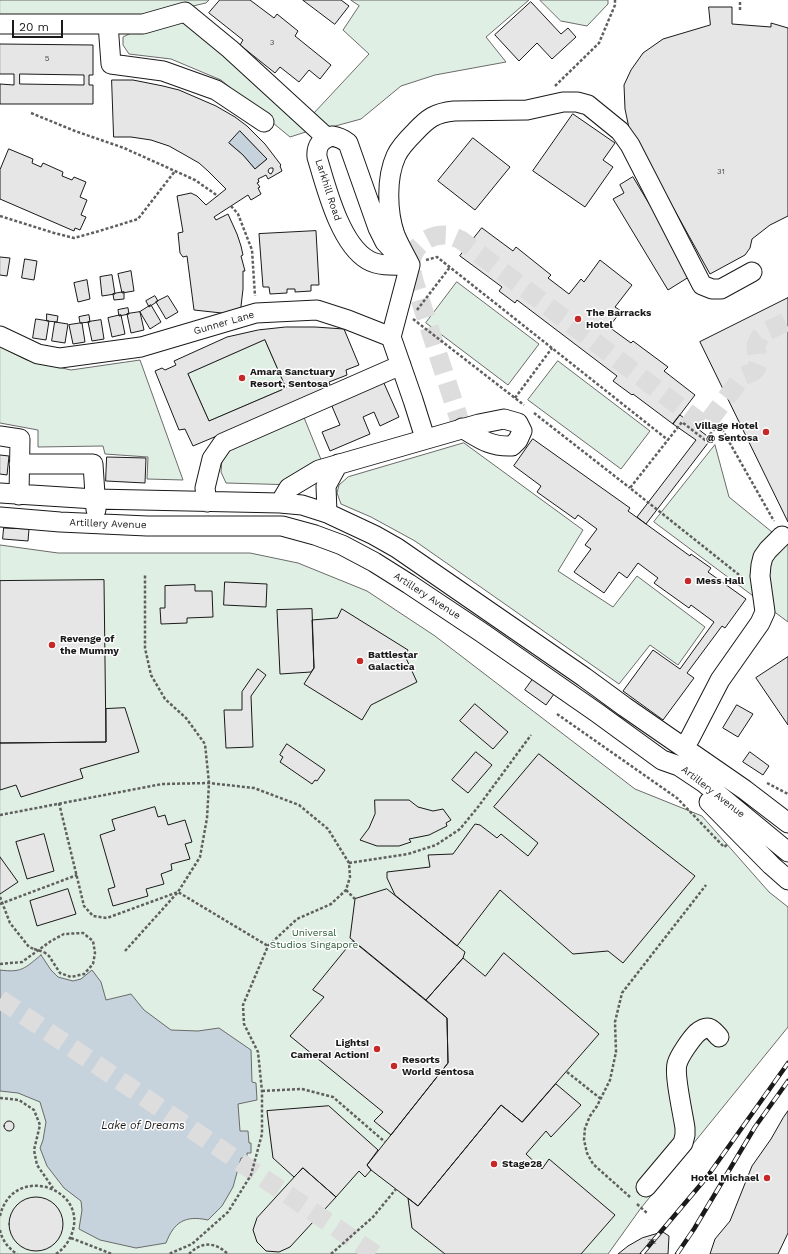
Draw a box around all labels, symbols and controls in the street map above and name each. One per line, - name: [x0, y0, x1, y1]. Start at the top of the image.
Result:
- scale bar: [14, 12, 65, 38]
- text: 20 m: [19, 20, 49, 34]
- house number: 3: [270, 38, 274, 48]
- house number: 5: [45, 54, 49, 64]
- street label: Larkhill Road: [312, 158, 344, 222]
- house number: 31: [717, 167, 725, 177]
- place label: The Barracks Hotel: [586, 307, 651, 330]
- street label: Gunner Lane: [192, 309, 256, 337]
- marker: The Barracks Hotel: [573, 314, 583, 324]
- place label: Amara Sanctuary Resort, Sentosa: [250, 366, 335, 390]
- marker: Amara Sanctuary Resort, Sentosa: [237, 373, 247, 383]
- place label: Village Hotel @ Sentosa: [695, 420, 758, 444]
- marker: Village Hotel @ Sentosa: [761, 427, 771, 437]
- street label: Artillery Avenue: [69, 517, 147, 531]
- street label: Artillery Avenue: [391, 570, 463, 622]
- place label: Mess Hall: [696, 575, 744, 587]
- marker: Mess Hall: [683, 576, 693, 586]
- place label: Revenge of the Mummy: [60, 633, 119, 656]
- marker: Revenge of the Mummy: [47, 640, 57, 650]
- place label: Battlestar Galactica: [368, 649, 418, 672]
- marker: Battlestar Galactica: [355, 656, 365, 666]
- street label: Artillery Avenue: [679, 764, 747, 820]
- park label: Universal Studios Singapore: [270, 927, 358, 950]
- place label: Lights! Camera! Action!: [291, 1037, 369, 1060]
- marker: Lights! Camera! Action!: [372, 1044, 382, 1054]
- place label: Resorts World Sentosa: [402, 1054, 474, 1078]
- marker: Resorts World Sentosa: [389, 1061, 399, 1071]
- water label: Lake of Dreams: [101, 1119, 185, 1133]
- place label: Stage28: [502, 1158, 542, 1170]
- marker: Stage28: [489, 1159, 499, 1169]
- place label: Hotel Michael: [691, 1172, 759, 1184]
- marker: Hotel Michael: [762, 1173, 772, 1183]
- house number: 32: [647, 1237, 657, 1247]

